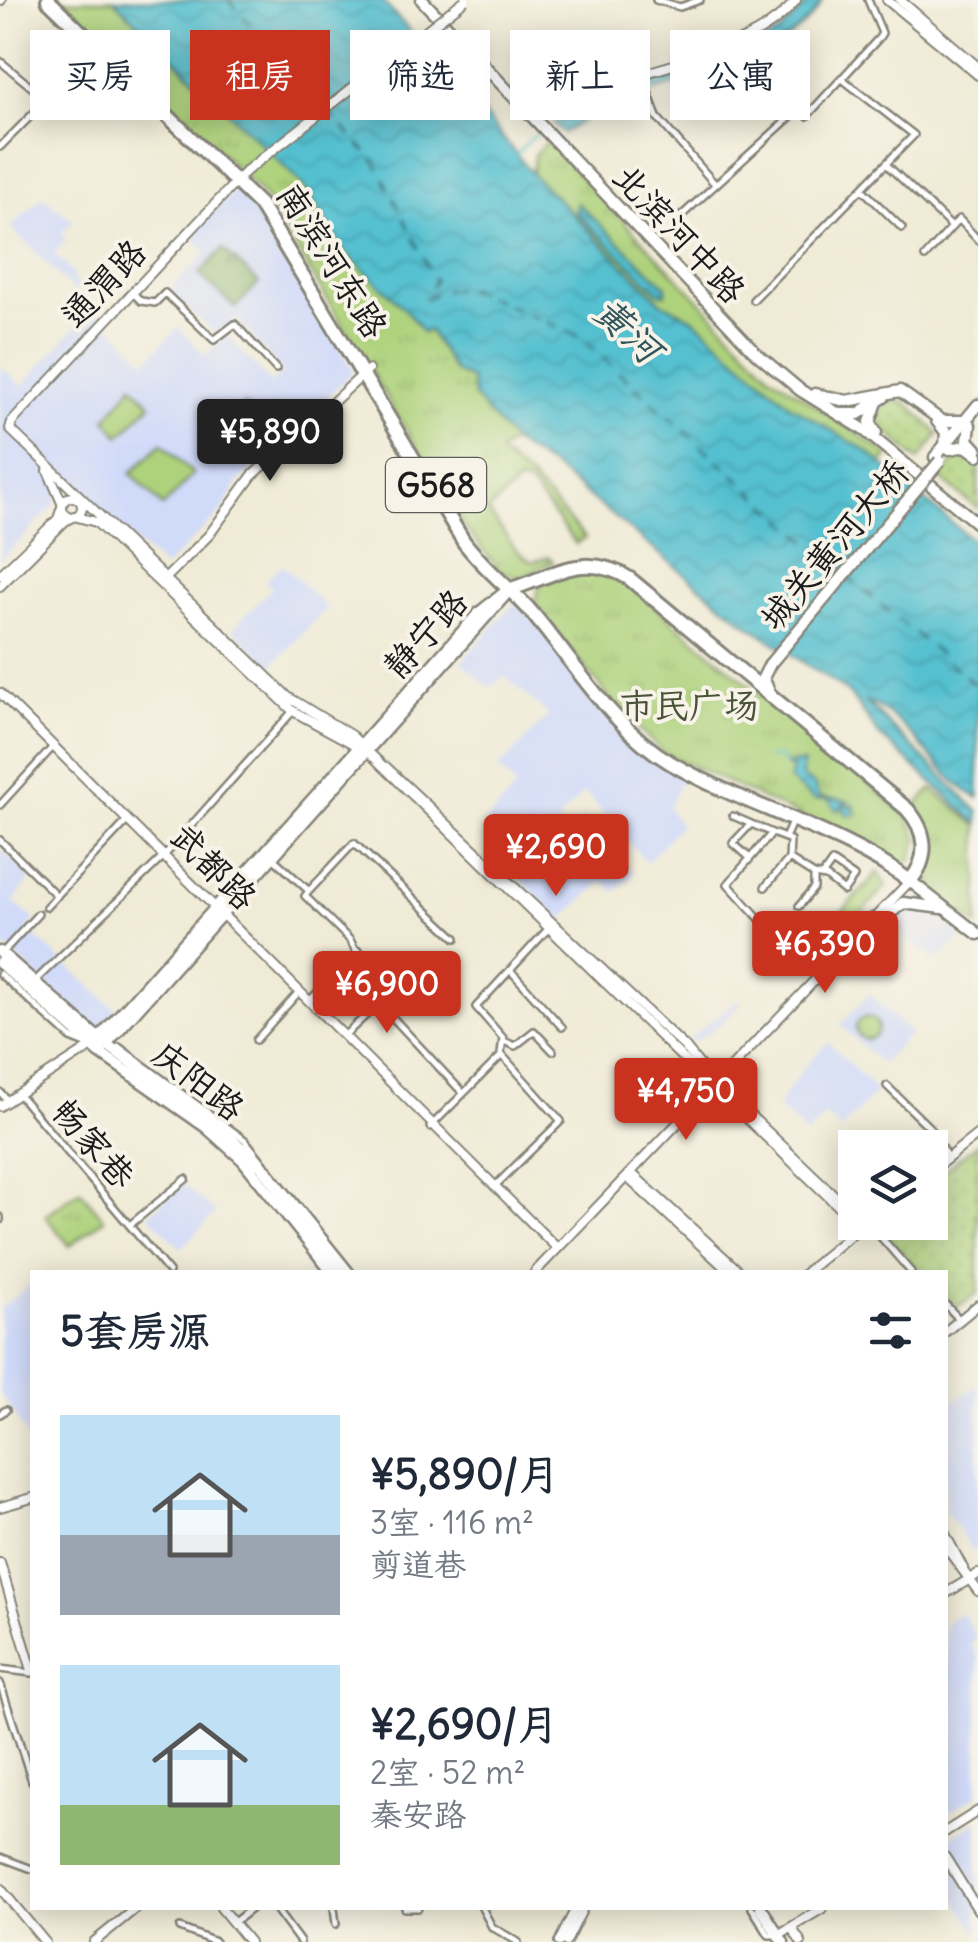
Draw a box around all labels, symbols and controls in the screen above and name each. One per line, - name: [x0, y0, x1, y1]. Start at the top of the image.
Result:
- chip: 买房: [30, 30, 170, 120]
- chip: 租房: [190, 30, 330, 120]
- chip: 筛选: [350, 30, 490, 120]
- chip: 新上: [510, 30, 650, 120]
- chip: 公寓: [670, 30, 810, 120]
- street label: 北滨河中路: [604, 154, 756, 312]
- street label: 南滨河东路: [268, 174, 398, 346]
- street label: 通渭路: [51, 230, 155, 336]
- water label: 黄河: [584, 287, 676, 377]
- pin: ¥5,890: [189, 399, 351, 484]
- text: ¥5,890: [219, 411, 321, 452]
- street label: 城关黄河大桥: [750, 449, 918, 639]
- road number: G568: [386, 458, 486, 512]
- street label: 静宁路: [374, 579, 476, 687]
- park label: 市民广场: [619, 683, 759, 727]
- street label: 武都路: [161, 813, 267, 919]
- pin: ¥2,690: [475, 814, 637, 899]
- text: ¥2,690: [506, 826, 606, 867]
- pin: ¥6,390: [744, 911, 906, 996]
- text: ¥6,390: [774, 923, 876, 964]
- pin: ¥6,900: [306, 951, 468, 1036]
- text: ¥6,900: [335, 963, 439, 1004]
- street label: 庆阳路: [144, 1030, 254, 1130]
- pin: ¥4,750: [605, 1058, 767, 1143]
- text: ¥4,750: [636, 1070, 736, 1111]
- street label: 畅家巷: [43, 1089, 145, 1197]
- map controls: [838, 1130, 948, 1240]
- button: layers: [838, 1130, 948, 1240]
- icon: filters: [863, 1303, 918, 1358]
- text: 5套房源: [60, 1305, 210, 1357]
- text: ¥5,890/月: [370, 1448, 560, 1500]
- icon: home: [140, 1455, 260, 1575]
- text: 3室 · 116 m²: [370, 1502, 534, 1543]
- text: 剪道巷: [370, 1544, 466, 1585]
- text: ¥2,690/月: [370, 1698, 559, 1750]
- icon: home: [140, 1705, 260, 1825]
- text: 2室 · 52 m²: [370, 1752, 525, 1793]
- text: 秦安路: [370, 1794, 466, 1835]

